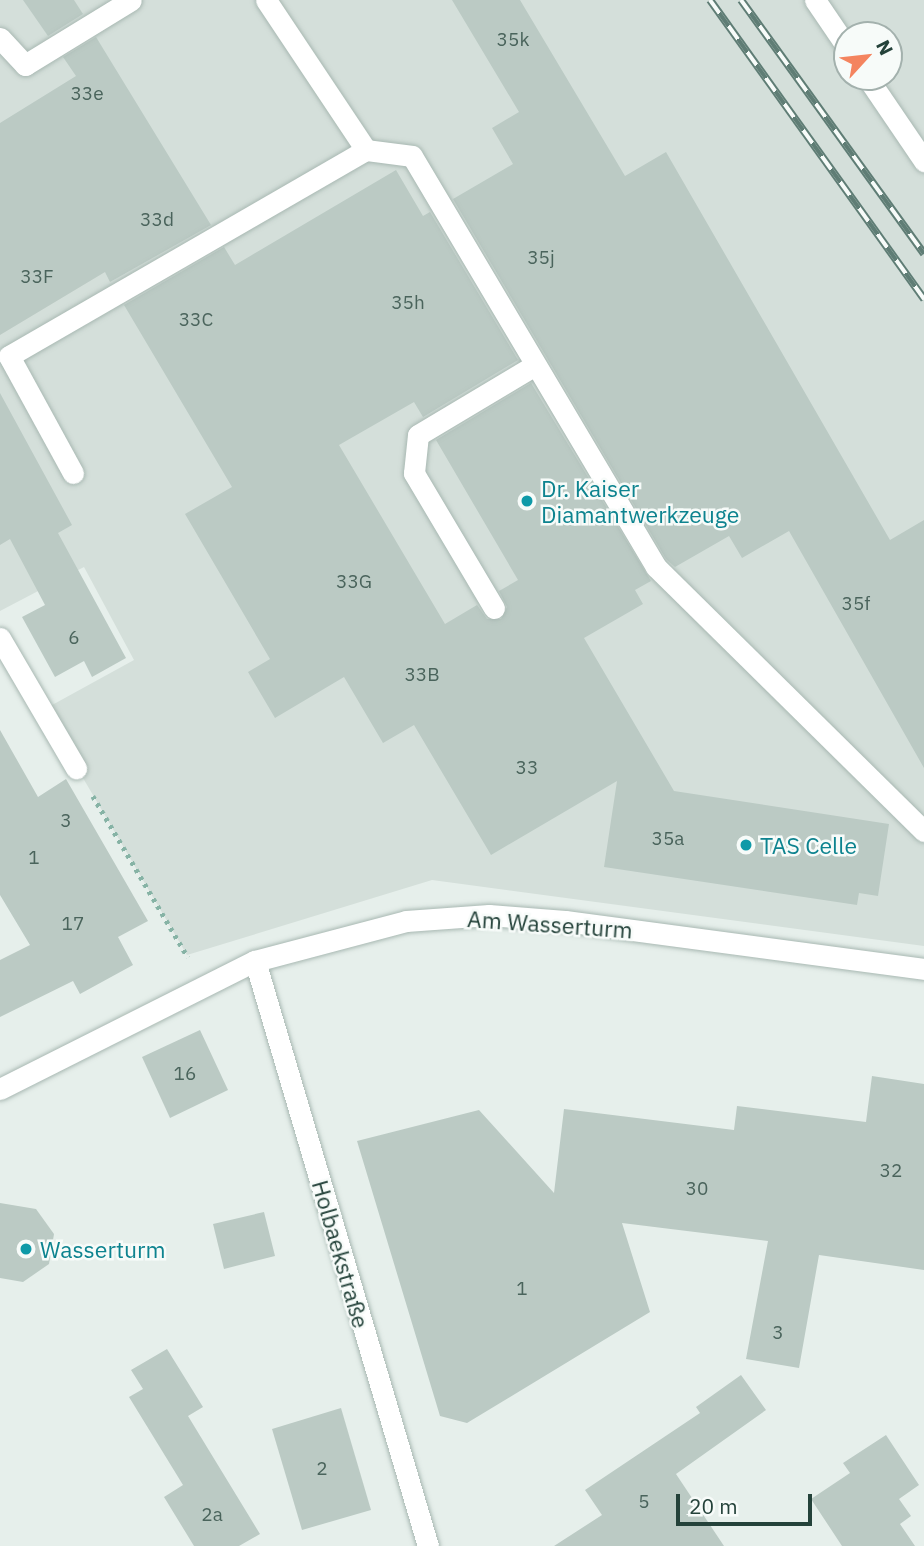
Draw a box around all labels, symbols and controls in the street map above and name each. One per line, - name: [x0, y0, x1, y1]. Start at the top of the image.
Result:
- north arrow: [833, 21, 903, 91]
- house number: 35k: [497, 29, 529, 51]
- text: N: [871, 36, 899, 59]
- house number: 33e: [70, 83, 104, 105]
- house number: 33d: [140, 209, 174, 231]
- house number: 35j: [527, 247, 555, 269]
- house number: 33F: [20, 266, 54, 288]
- house number: 35h: [391, 292, 425, 314]
- house number: 33C: [179, 309, 213, 331]
- place label: Dr. Kaiser Diamantwerkzeuge: [541, 474, 739, 528]
- marker: Dr. Kaiser Diamantwerkzeuge: [519, 493, 535, 509]
- house number: 33G: [336, 571, 372, 593]
- house number: 35f: [842, 593, 870, 615]
- house number: 6: [68, 627, 80, 649]
- house number: 33B: [404, 664, 440, 686]
- house number: 33: [516, 757, 538, 779]
- house number: 3: [60, 810, 72, 832]
- house number: 35a: [652, 828, 684, 850]
- place label: TAS Celle: [760, 831, 857, 859]
- marker: TAS Celle: [738, 837, 754, 853]
- house number: 1: [28, 847, 40, 869]
- street label: Am Wasserturm: [466, 904, 634, 944]
- house number: 17: [62, 913, 84, 935]
- house number: 16: [174, 1063, 196, 1085]
- house number: 32: [880, 1160, 902, 1182]
- street label: Holbaekstraße: [307, 1177, 375, 1331]
- house number: 30: [686, 1178, 708, 1200]
- place label: Wasserturm: [40, 1235, 166, 1263]
- marker: Wasserturm: [18, 1241, 34, 1257]
- house number: 1: [516, 1278, 528, 1300]
- house number: 3: [772, 1322, 784, 1344]
- house number: 2: [316, 1458, 328, 1480]
- scale bar: [679, 1480, 816, 1524]
- house number: 5: [638, 1491, 650, 1513]
- text: 20 m: [689, 1492, 738, 1520]
- house number: 2a: [201, 1504, 223, 1526]

